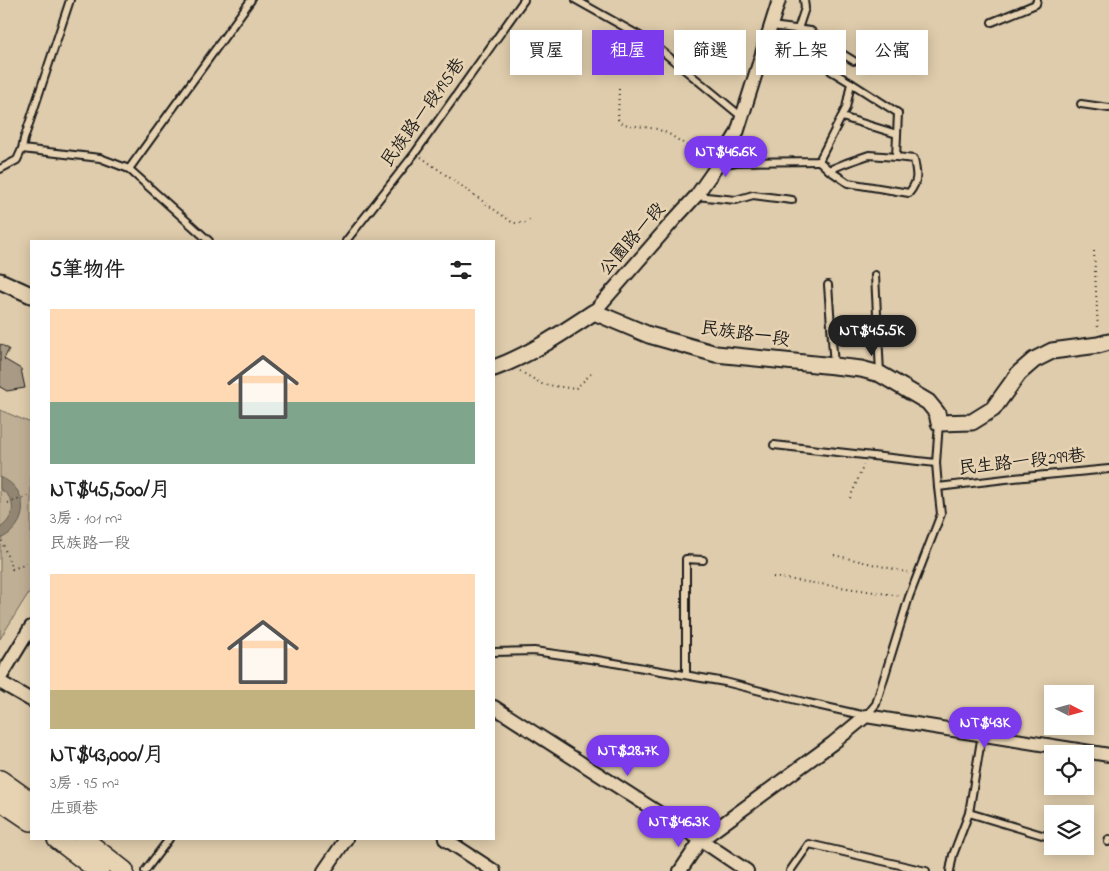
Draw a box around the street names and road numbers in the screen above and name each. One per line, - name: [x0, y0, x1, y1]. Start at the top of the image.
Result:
- street label: 民族路一段195巷: [375, 53, 473, 173]
- street label: 公園路一段: [594, 198, 672, 282]
- street label: 民族路一段: [699, 316, 791, 354]
- street label: 民生路一段299巷: [957, 443, 1087, 483]

